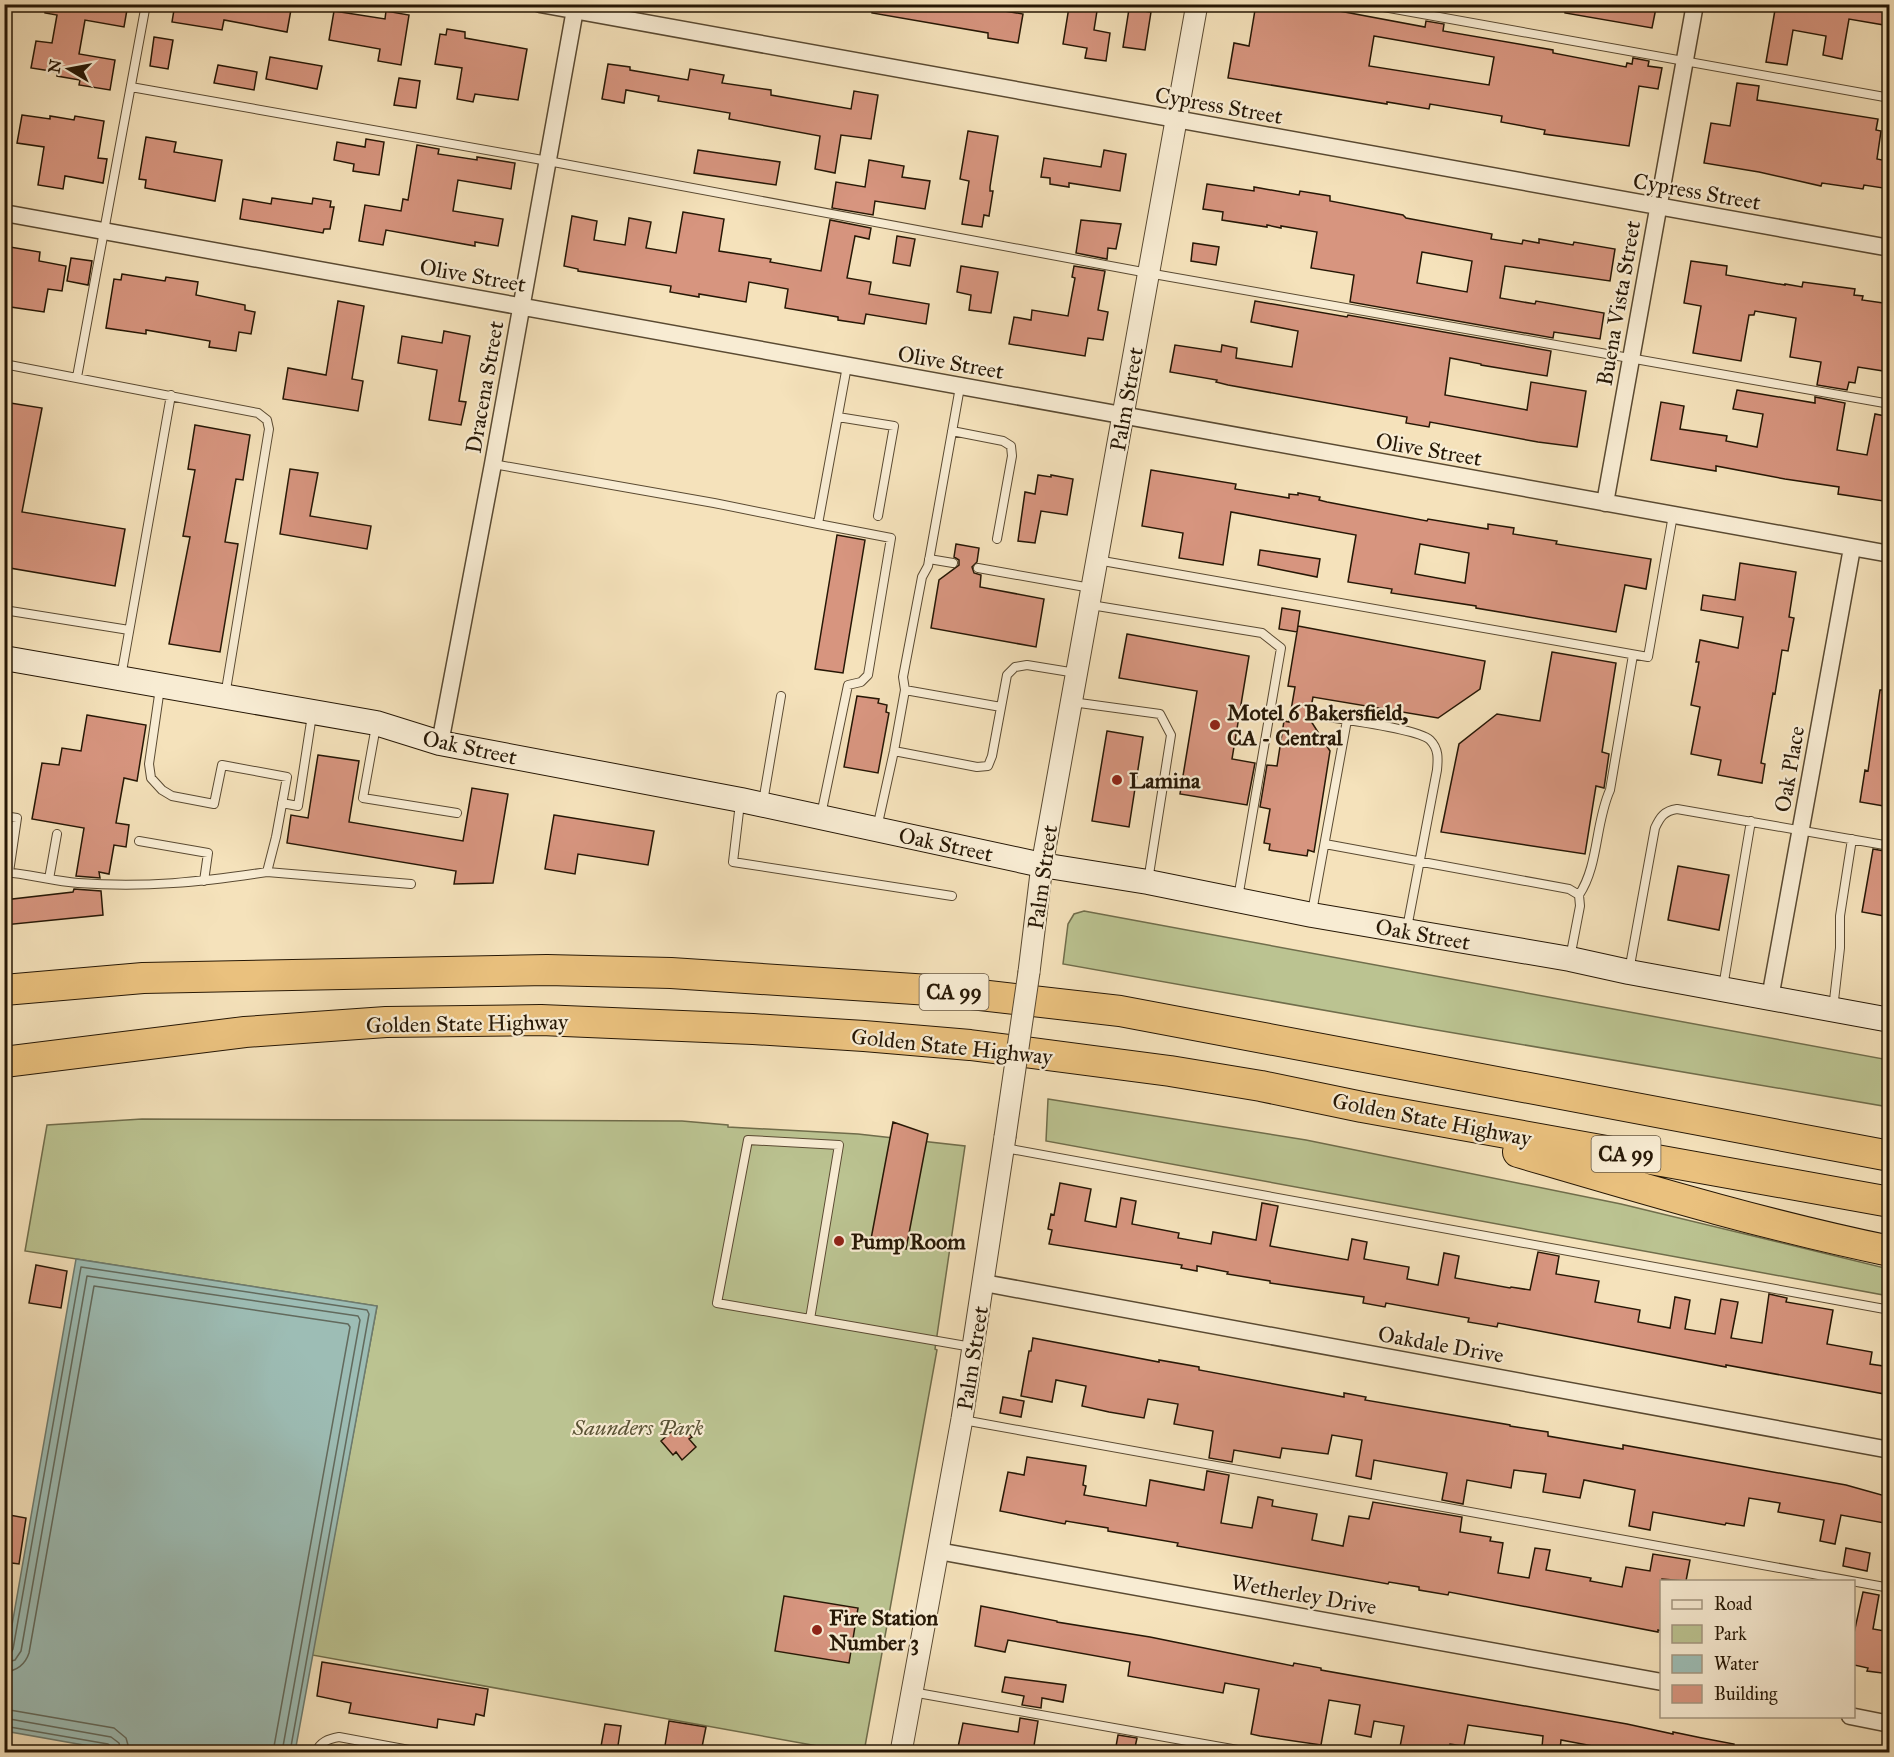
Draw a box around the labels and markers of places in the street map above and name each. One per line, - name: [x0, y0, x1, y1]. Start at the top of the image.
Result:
- place label: Motel 6 Bakersfield, CA - Central: [1227, 699, 1408, 751]
- marker: Motel 6 Bakersfield, CA - Central: [1208, 718, 1222, 732]
- place label: Lamina: [1129, 767, 1201, 794]
- marker: Lamina: [1110, 773, 1124, 787]
- place label: Pump Room: [851, 1228, 966, 1255]
- marker: Pump Room: [832, 1234, 846, 1248]
- place label: Fire Station Number 3: [829, 1604, 938, 1656]
- marker: Fire Station Number 3: [810, 1623, 824, 1637]

